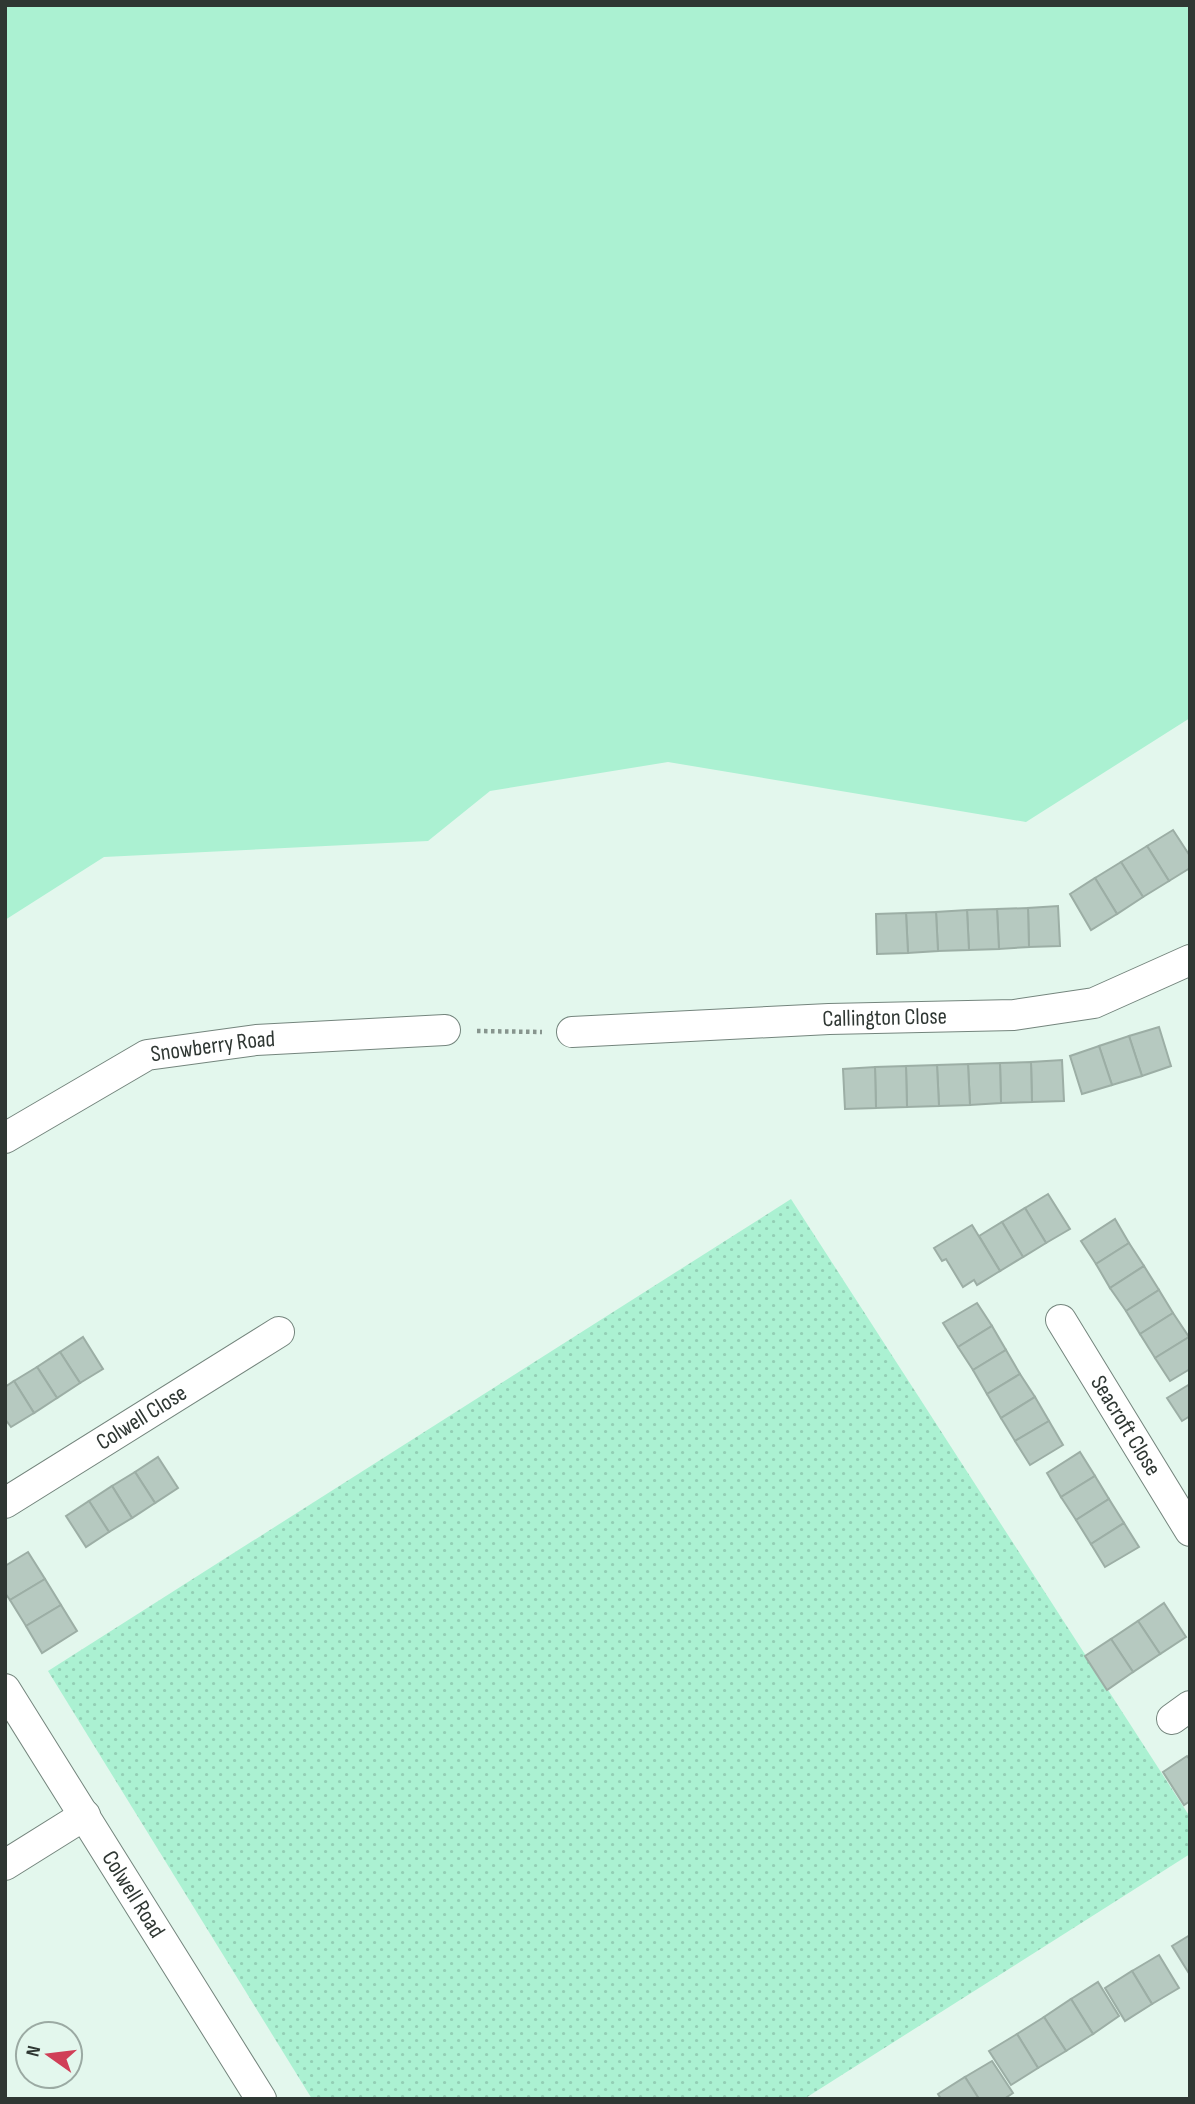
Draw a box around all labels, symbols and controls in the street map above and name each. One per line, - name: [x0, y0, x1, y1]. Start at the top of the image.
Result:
- street label: Callington Close: [822, 1002, 947, 1033]
- street label: Snowberry Road: [149, 1025, 276, 1068]
- street label: Seacroft Close: [1084, 1370, 1167, 1481]
- street label: Colwell Close: [91, 1379, 192, 1457]
- street label: Colwell Road: [95, 1846, 171, 1943]
- north arrow: [14, 2020, 84, 2090]
- text: N: [22, 2044, 46, 2059]

